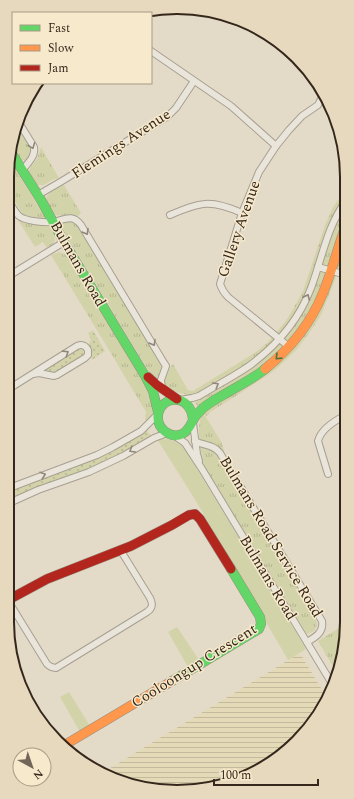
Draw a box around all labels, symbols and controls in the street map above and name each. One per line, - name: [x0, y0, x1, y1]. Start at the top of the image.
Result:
- legend: [12, 12, 152, 84]
- text: Fast: [48, 19, 70, 38]
- text: Slow: [48, 39, 74, 58]
- text: Jam: [48, 59, 69, 78]
- street label: Flemings Avenue: [67, 103, 175, 185]
- one-way arrow: [27, 143, 35, 150]
- street label: Gallery Avenue: [212, 177, 266, 281]
- street label: Bulmans Road: [44, 217, 112, 311]
- one-way arrow: [81, 228, 88, 235]
- one-way arrow: [302, 293, 310, 301]
- one-way arrow: [148, 339, 155, 346]
- one-way arrow: [62, 350, 69, 358]
- one-way arrow: [275, 352, 283, 360]
- one-way arrow: [212, 383, 219, 390]
- one-way arrow: [129, 446, 136, 453]
- street label: Bulmans Road Service Road: [216, 453, 326, 621]
- one-way arrow: [40, 471, 47, 480]
- street label: Bulmans Road: [236, 532, 300, 624]
- street label: Cooloongup Crescent: [127, 618, 261, 714]
- north arrow: [12, 747, 52, 787]
- scale bar: [214, 761, 318, 787]
- text: N: [29, 765, 47, 784]
- text: 100 m: [220, 766, 251, 785]

